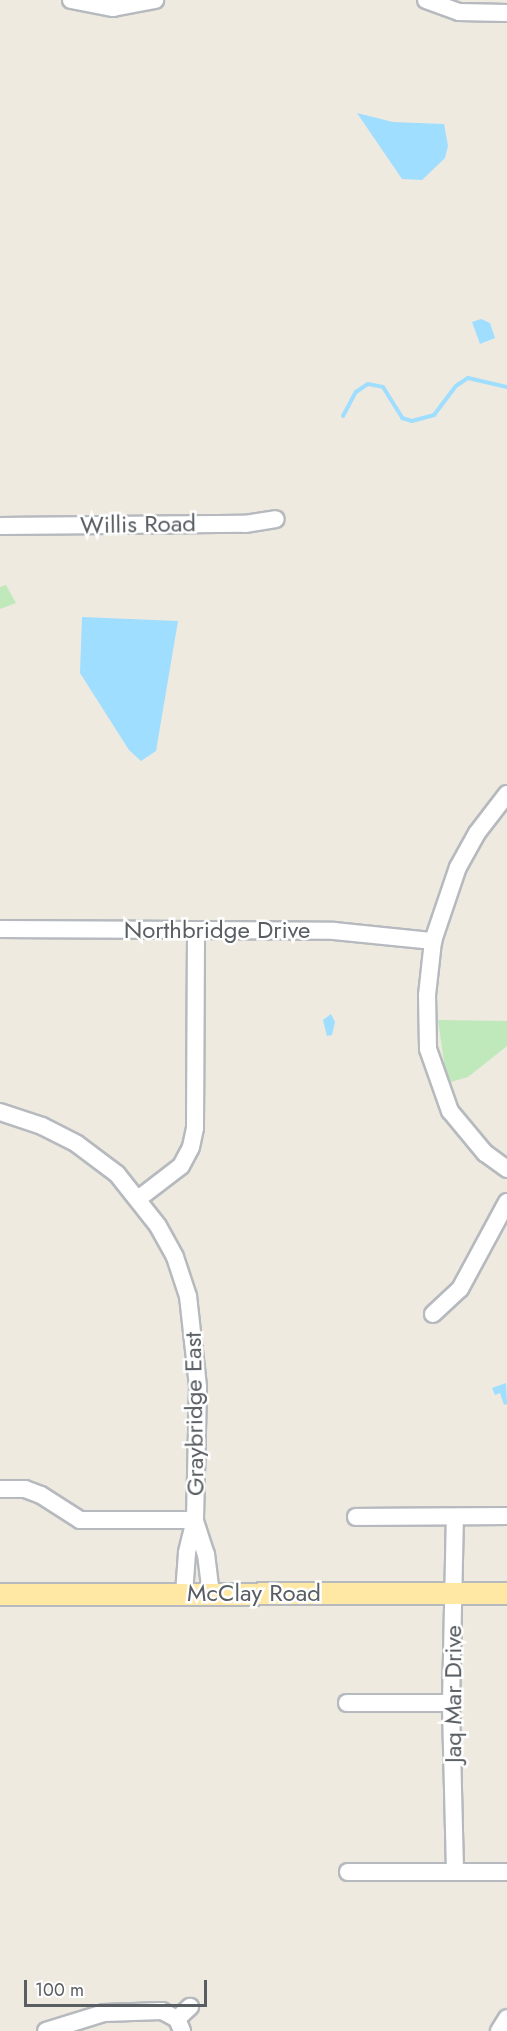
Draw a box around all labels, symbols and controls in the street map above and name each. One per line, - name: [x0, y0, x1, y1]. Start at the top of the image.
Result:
- street label: Willis Road: [80, 509, 196, 539]
- street label: Northbridge Drive: [124, 916, 310, 944]
- street label: Graybridge East: [178, 1332, 210, 1496]
- street label: McClay Road: [187, 1579, 321, 1607]
- street label: Jaq Mar Drive: [439, 1625, 467, 1763]
- scale bar: [27, 1968, 210, 2006]
- text: 100 m: [35, 1977, 84, 2003]

